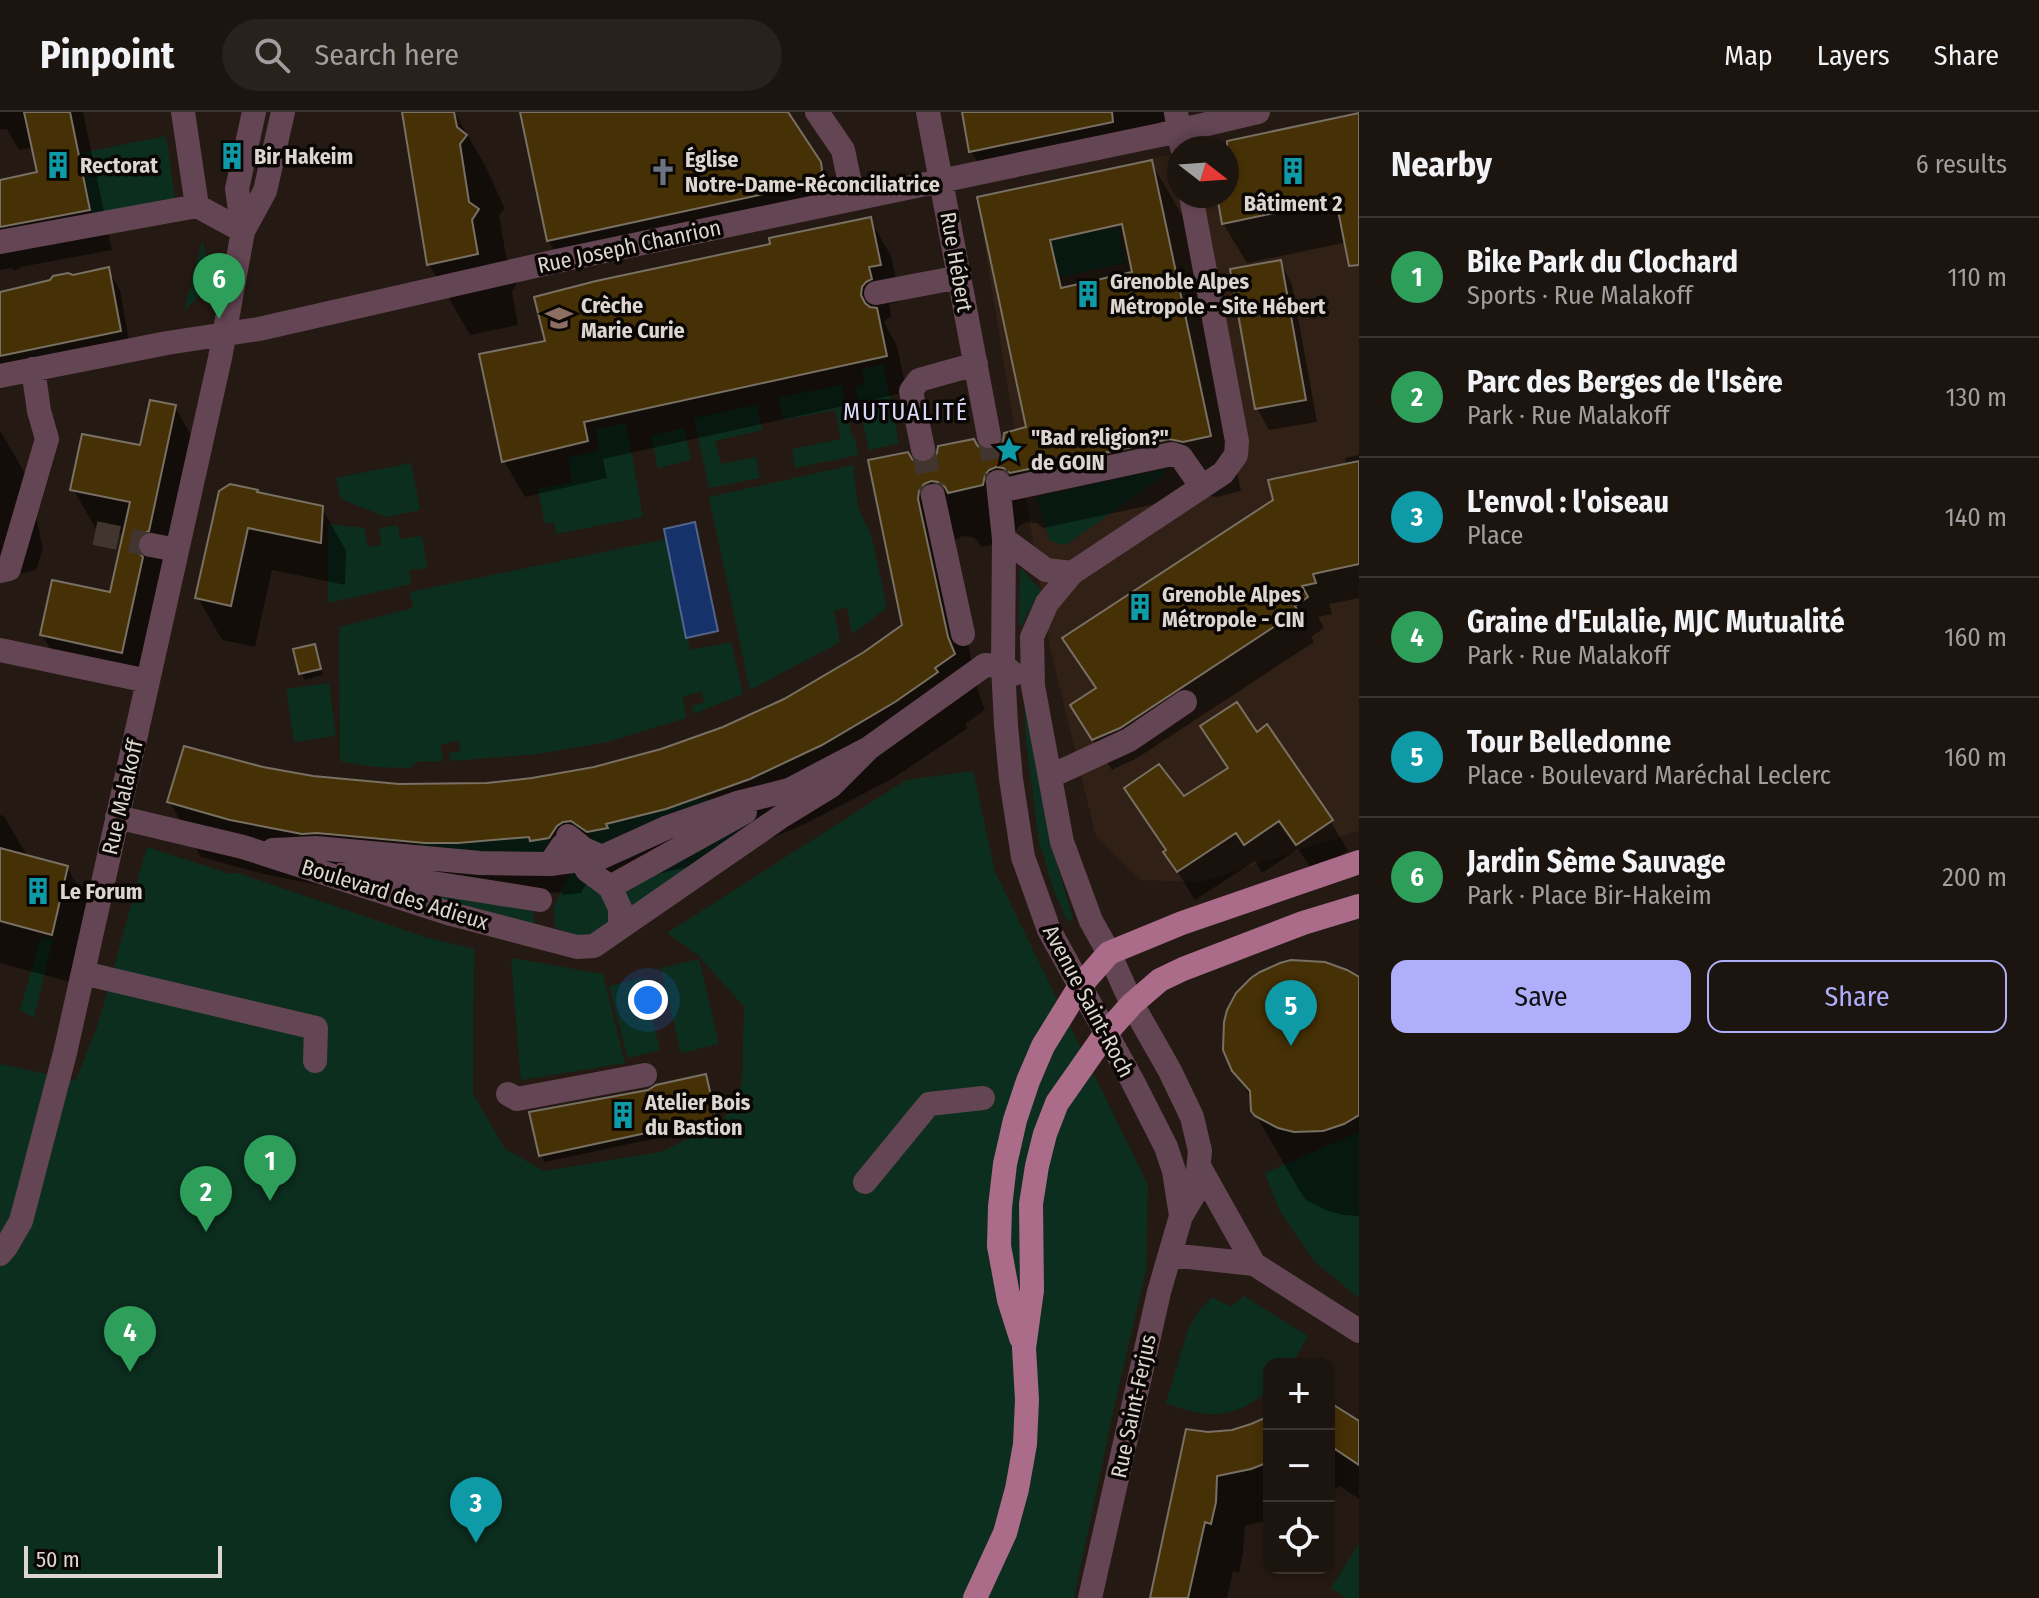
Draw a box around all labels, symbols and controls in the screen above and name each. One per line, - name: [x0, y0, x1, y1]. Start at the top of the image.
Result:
- search box: [222, 19, 782, 91]
- text: Pinpoint: [40, 32, 174, 78]
- icon: search: [250, 33, 294, 77]
- text: Search here: [314, 37, 459, 73]
- text: Map: [1724, 39, 1773, 72]
- text: Layers: [1817, 39, 1890, 72]
- text: Share: [1934, 39, 1999, 72]
- north arrow: [1167, 136, 1239, 208]
- building icon: Bir Hakeim: [217, 141, 247, 171]
- place label: Bir Hakeim: [254, 143, 353, 170]
- text: Nearby: [1391, 144, 1492, 185]
- place label: Église Notre-Dame-Réconciliatrice: [685, 146, 940, 198]
- text: 6 results: [1916, 149, 2007, 180]
- building icon: Rectorat: [43, 150, 73, 180]
- place label: Rectorat: [80, 152, 158, 179]
- building icon: Bâtiment 2: [1278, 156, 1308, 186]
- church icon: Église Notre-Dame-Réconciliatrice: [648, 157, 678, 187]
- place label: Bâtiment 2: [1244, 190, 1342, 217]
- street label: Rue Hébert: [934, 210, 979, 315]
- street label: Rue Joseph Chanrion: [535, 214, 723, 279]
- text: Bike Park du Clochard: [1467, 244, 1738, 280]
- pin: 6: [193, 253, 245, 319]
- text: 1: [1412, 262, 1423, 293]
- text: 110 m: [1947, 262, 2007, 293]
- place label: Grenoble Alpes Métropole - Site Hébert: [1110, 268, 1326, 320]
- building icon: Grenoble Alpes Métropole - Site Hébert: [1073, 279, 1103, 309]
- text: Sports · Rue Malakoff: [1467, 280, 1692, 311]
- place label: Crèche Marie Curie: [581, 292, 685, 344]
- school or university icon: Crèche Marie Curie: [544, 303, 574, 333]
- text: Parc des Berges de l'Isère: [1467, 364, 1783, 400]
- text: 2: [1411, 382, 1423, 413]
- text: 130 m: [1945, 382, 2007, 413]
- district label: MUTUALITÉ: [843, 397, 969, 426]
- text: Park · Rue Malakoff: [1467, 400, 1670, 431]
- place label: "Bad religion?" de GOIN: [1031, 424, 1169, 476]
- place icon: "Bad religion?" de GOIN: [994, 435, 1024, 465]
- text: L'envol : l'oiseau: [1467, 484, 1669, 520]
- text: 3: [1411, 502, 1423, 533]
- text: 140 m: [1945, 502, 2007, 533]
- text: Place: [1467, 520, 1523, 551]
- place label: Grenoble Alpes Métropole - CIN: [1162, 581, 1305, 633]
- building icon: Grenoble Alpes Métropole - CIN: [1125, 592, 1155, 622]
- text: Graine d'Eulalie, MJC Mutualité: [1467, 604, 1845, 640]
- text: 4: [1410, 622, 1424, 653]
- text: 160 m: [1944, 622, 2007, 653]
- text: Park · Rue Malakoff: [1467, 640, 1670, 671]
- text: Tour Belledonne: [1467, 724, 1671, 760]
- street label: Rue Malakoff: [96, 736, 149, 857]
- text: 5: [1411, 742, 1423, 773]
- text: 160 m: [1944, 742, 2007, 773]
- text: Place · Boulevard Maréchal Leclerc: [1467, 760, 1831, 791]
- text: Jardin Sème Sauvage: [1467, 844, 1726, 880]
- street label: Boulevard des Adieux: [298, 853, 492, 936]
- text: 6: [1410, 862, 1424, 893]
- text: 200 m: [1942, 862, 2007, 893]
- building icon: Le Forum: [23, 876, 53, 906]
- place label: Le Forum: [60, 878, 142, 905]
- text: Park · Place Bir-Hakeim: [1467, 880, 1712, 911]
- street label: Avenue Saint-Roch: [1037, 920, 1140, 1082]
- button: Save: [1391, 960, 1691, 1033]
- button: Share: [1707, 960, 2007, 1033]
- your location: [628, 980, 668, 1020]
- pin: 5: [1265, 980, 1317, 1046]
- place label: Atelier Bois du Bastion: [644, 1089, 751, 1141]
- building icon: Atelier Bois du Bastion: [608, 1100, 638, 1130]
- pin: 1: [244, 1135, 296, 1201]
- pin: 2: [180, 1166, 232, 1232]
- pin: 4: [104, 1306, 156, 1372]
- street label: Rue Saint-Ferjus: [1105, 1332, 1162, 1481]
- map controls: [1263, 1358, 1335, 1574]
- button: +: [1263, 1358, 1335, 1430]
- button: −: [1263, 1430, 1335, 1502]
- pin: 3: [450, 1477, 502, 1543]
- button: locate: [1263, 1502, 1335, 1574]
- scale bar: [24, 1542, 222, 1578]
- text: 50 m: [36, 1546, 80, 1573]

